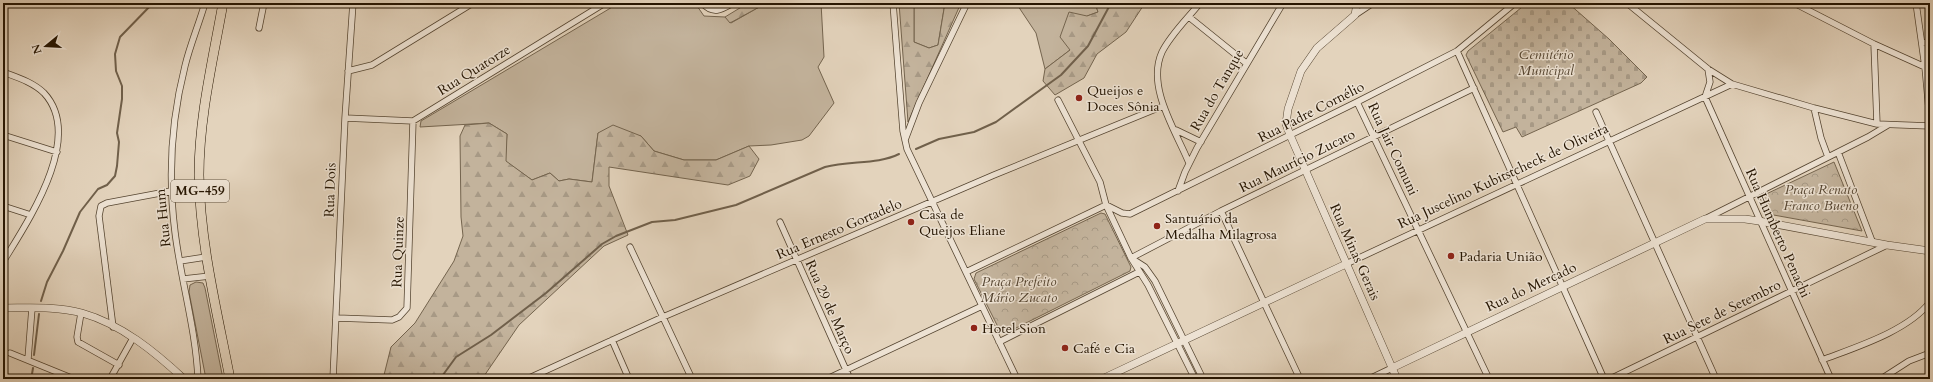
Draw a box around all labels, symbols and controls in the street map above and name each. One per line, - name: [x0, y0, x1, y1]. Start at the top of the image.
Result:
- north arrow: [26, 26, 66, 66]
- street label: Rua Quatorze: [434, 40, 514, 100]
- text: N: [28, 42, 46, 56]
- park label: Cemitério Municipal: [1518, 45, 1575, 80]
- street label: Rua do Tanque: [1186, 46, 1248, 134]
- street label: Rua Padre Cornélio: [1255, 77, 1368, 147]
- place label: Queijos e Doces Sônia: [1087, 81, 1160, 116]
- marker: Queijos e Doces Sônia: [1074, 93, 1084, 103]
- street label: Rua Jair Comuni: [1363, 99, 1423, 199]
- street label: Rua Juscelino Kubitstcheck de Oliveira: [1394, 119, 1612, 233]
- street label: Rua Maurício Zucato: [1236, 124, 1359, 197]
- street label: Rua Dois: [320, 162, 340, 218]
- street label: Rua Humberto Penachi: [1741, 165, 1815, 301]
- road number: MG-459: [171, 180, 229, 202]
- park label: Praça Renato Franco Bueno: [1784, 180, 1859, 215]
- street label: Rua Hum: [150, 188, 176, 248]
- street label: Rua Ernesto Gortadelo: [773, 194, 905, 264]
- street label: Rua Minas Gerais: [1325, 201, 1385, 304]
- place label: Casa de Queijos Eliane: [919, 205, 1006, 240]
- place label: Santuário da Medalha Milagrosa: [1165, 209, 1277, 244]
- street label: Rua Quinze: [387, 216, 409, 288]
- marker: Casa de Queijos Eliane: [906, 217, 916, 227]
- marker: Santuário da Medalha Milagrosa: [1152, 221, 1162, 231]
- place label: Padaria União: [1459, 247, 1543, 266]
- marker: Padaria União: [1446, 251, 1456, 261]
- street label: Rua 29 de Março: [801, 257, 859, 357]
- street label: Rua do Mercado: [1483, 257, 1580, 316]
- park label: Praça Prefeito Mário Zucato: [981, 272, 1058, 307]
- street label: Rua Sete de Setembro: [1660, 275, 1784, 349]
- place label: Hotel Sion: [982, 319, 1046, 338]
- marker: Hotel Sion: [969, 323, 979, 333]
- place label: Café e Cia: [1073, 339, 1135, 358]
- marker: Café e Cia: [1060, 343, 1070, 353]

